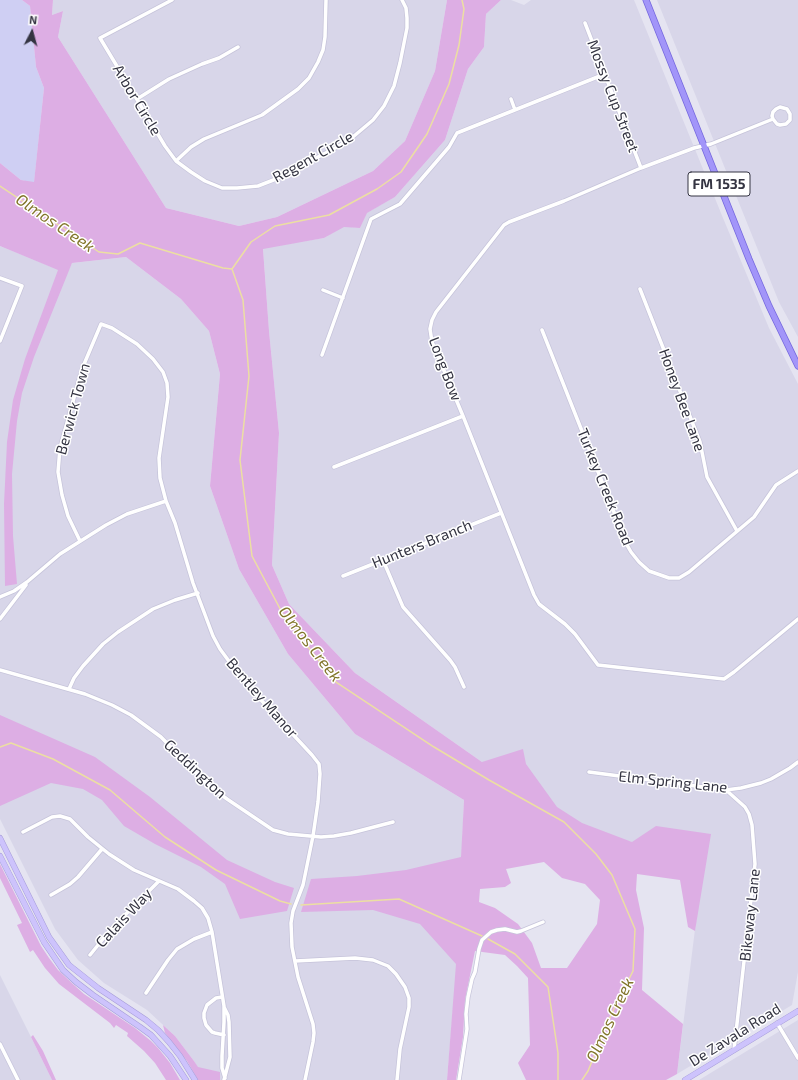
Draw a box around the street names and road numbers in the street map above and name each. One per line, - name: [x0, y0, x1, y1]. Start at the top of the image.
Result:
- street label: Mossy Cup Street: [583, 37, 643, 155]
- street label: Arbor Circle: [109, 61, 165, 139]
- street label: Regent Circle: [270, 127, 356, 187]
- road number: FM 1535: [688, 172, 750, 196]
- street label: Long Bow: [425, 335, 465, 403]
- street label: Honey Bee Lane: [655, 346, 709, 454]
- street label: Berwick Town: [52, 361, 94, 457]
- street label: Turkey Creek Road: [573, 426, 637, 548]
- street label: Hunters Branch: [369, 516, 475, 572]
- street label: Bentley Manor: [222, 654, 302, 742]
- street label: Geddington: [160, 736, 230, 802]
- street label: Elm Spring Lane: [618, 767, 728, 797]
- street label: Bikeway Lane: [736, 868, 764, 962]
- street label: Calais Way: [92, 885, 156, 951]
- street label: De Zavala Road: [686, 1000, 784, 1070]

